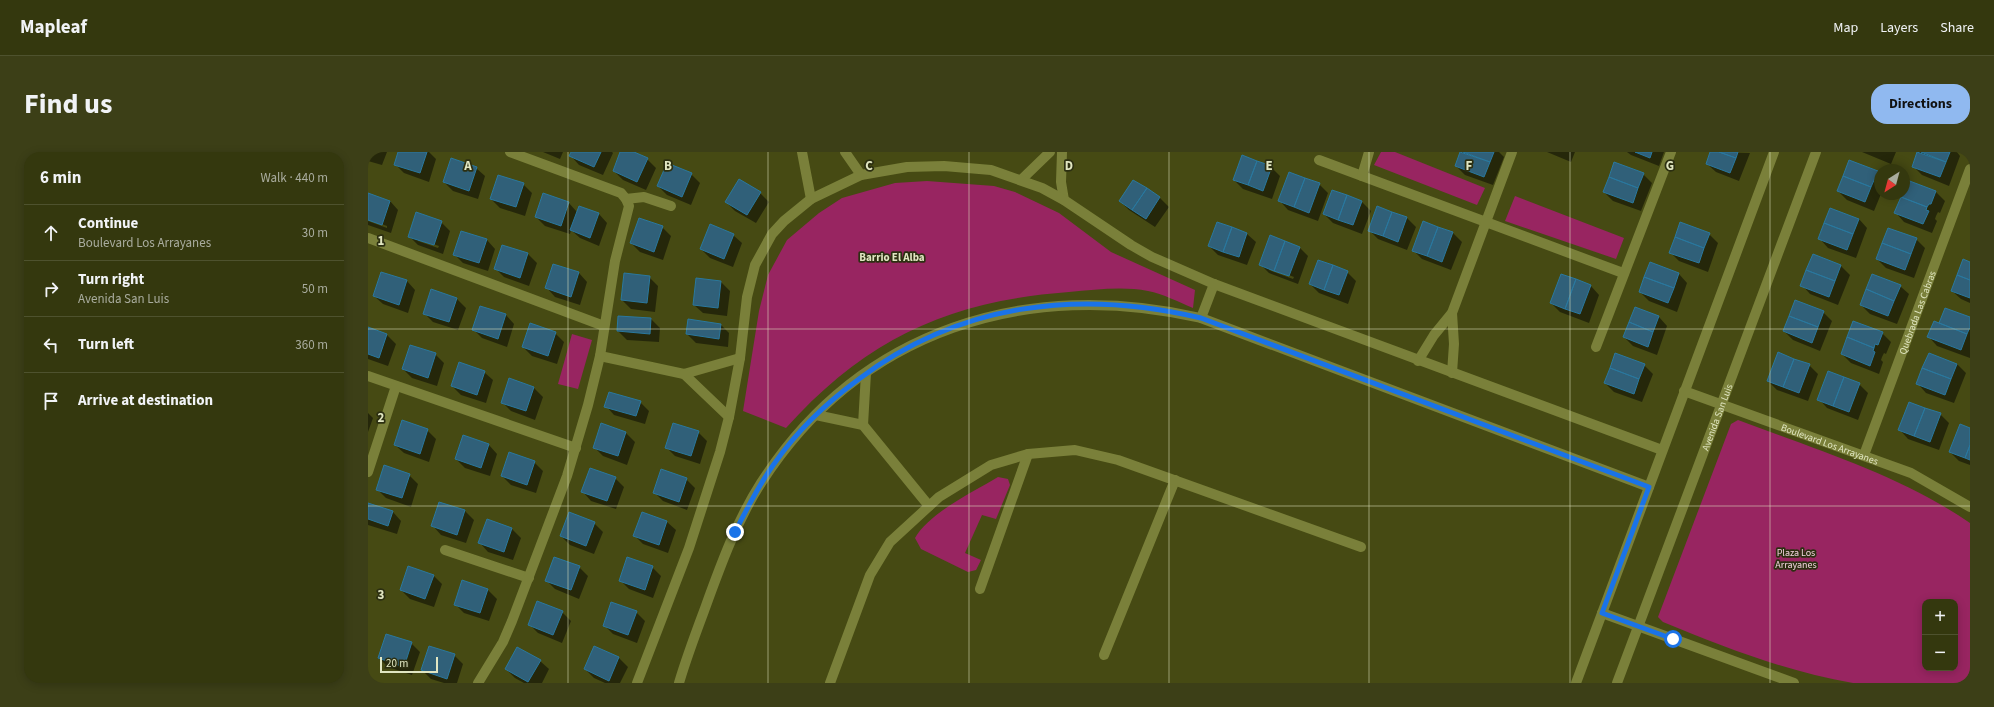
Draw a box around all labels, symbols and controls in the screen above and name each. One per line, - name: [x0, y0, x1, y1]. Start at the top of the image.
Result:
- text: Mapleaf: [20, 14, 87, 41]
- text: Map: [1833, 18, 1858, 38]
- text: Layers: [1880, 18, 1918, 38]
- text: Share: [1940, 18, 1974, 38]
- text: Find us: [24, 84, 112, 124]
- button: Directions: [1871, 84, 1970, 124]
- text: A: [463, 157, 472, 175]
- text: B: [664, 157, 672, 175]
- text: C: [865, 157, 873, 175]
- text: D: [1065, 157, 1073, 175]
- text: E: [1265, 157, 1273, 175]
- text: F: [1466, 157, 1473, 175]
- text: G: [1666, 157, 1674, 175]
- north arrow: [1874, 164, 1910, 200]
- text: 6 min: [40, 166, 81, 190]
- text: Walk · 440 m: [260, 169, 328, 187]
- text: Continue: [78, 213, 138, 234]
- icon: ahead: [40, 222, 62, 244]
- text: 30 m: [302, 224, 328, 242]
- text: 1: [378, 232, 385, 250]
- text: Boulevard Los Arrayanes: [78, 234, 211, 252]
- district label: Barrio El Alba: [859, 250, 925, 265]
- text: Turn right: [78, 269, 144, 290]
- street label: Quebrada Las Cabras: [1896, 269, 1940, 357]
- icon: right: [40, 278, 62, 300]
- text: 50 m: [302, 280, 328, 298]
- text: Avenida San Luis: [78, 290, 169, 308]
- icon: left: [40, 334, 62, 356]
- text: Turn left: [78, 334, 134, 355]
- text: 360 m: [295, 336, 328, 354]
- street label: Avenida San Luis: [1699, 382, 1736, 453]
- icon: arrive: [40, 390, 62, 412]
- text: Arrive at destination: [78, 390, 213, 411]
- text: 2: [378, 409, 385, 427]
- street label: Boulevard Los Arrayanes: [1779, 421, 1880, 469]
- route end: [726, 523, 744, 541]
- park label: Plaza Los Arrayanes: [1775, 546, 1817, 572]
- text: 3: [378, 586, 385, 604]
- map controls: [1922, 599, 1958, 671]
- button: +: [1922, 599, 1958, 635]
- route start: [1664, 630, 1682, 648]
- button: −: [1922, 635, 1958, 671]
- scale bar: [380, 655, 438, 674]
- text: 20 m: [386, 656, 408, 671]

